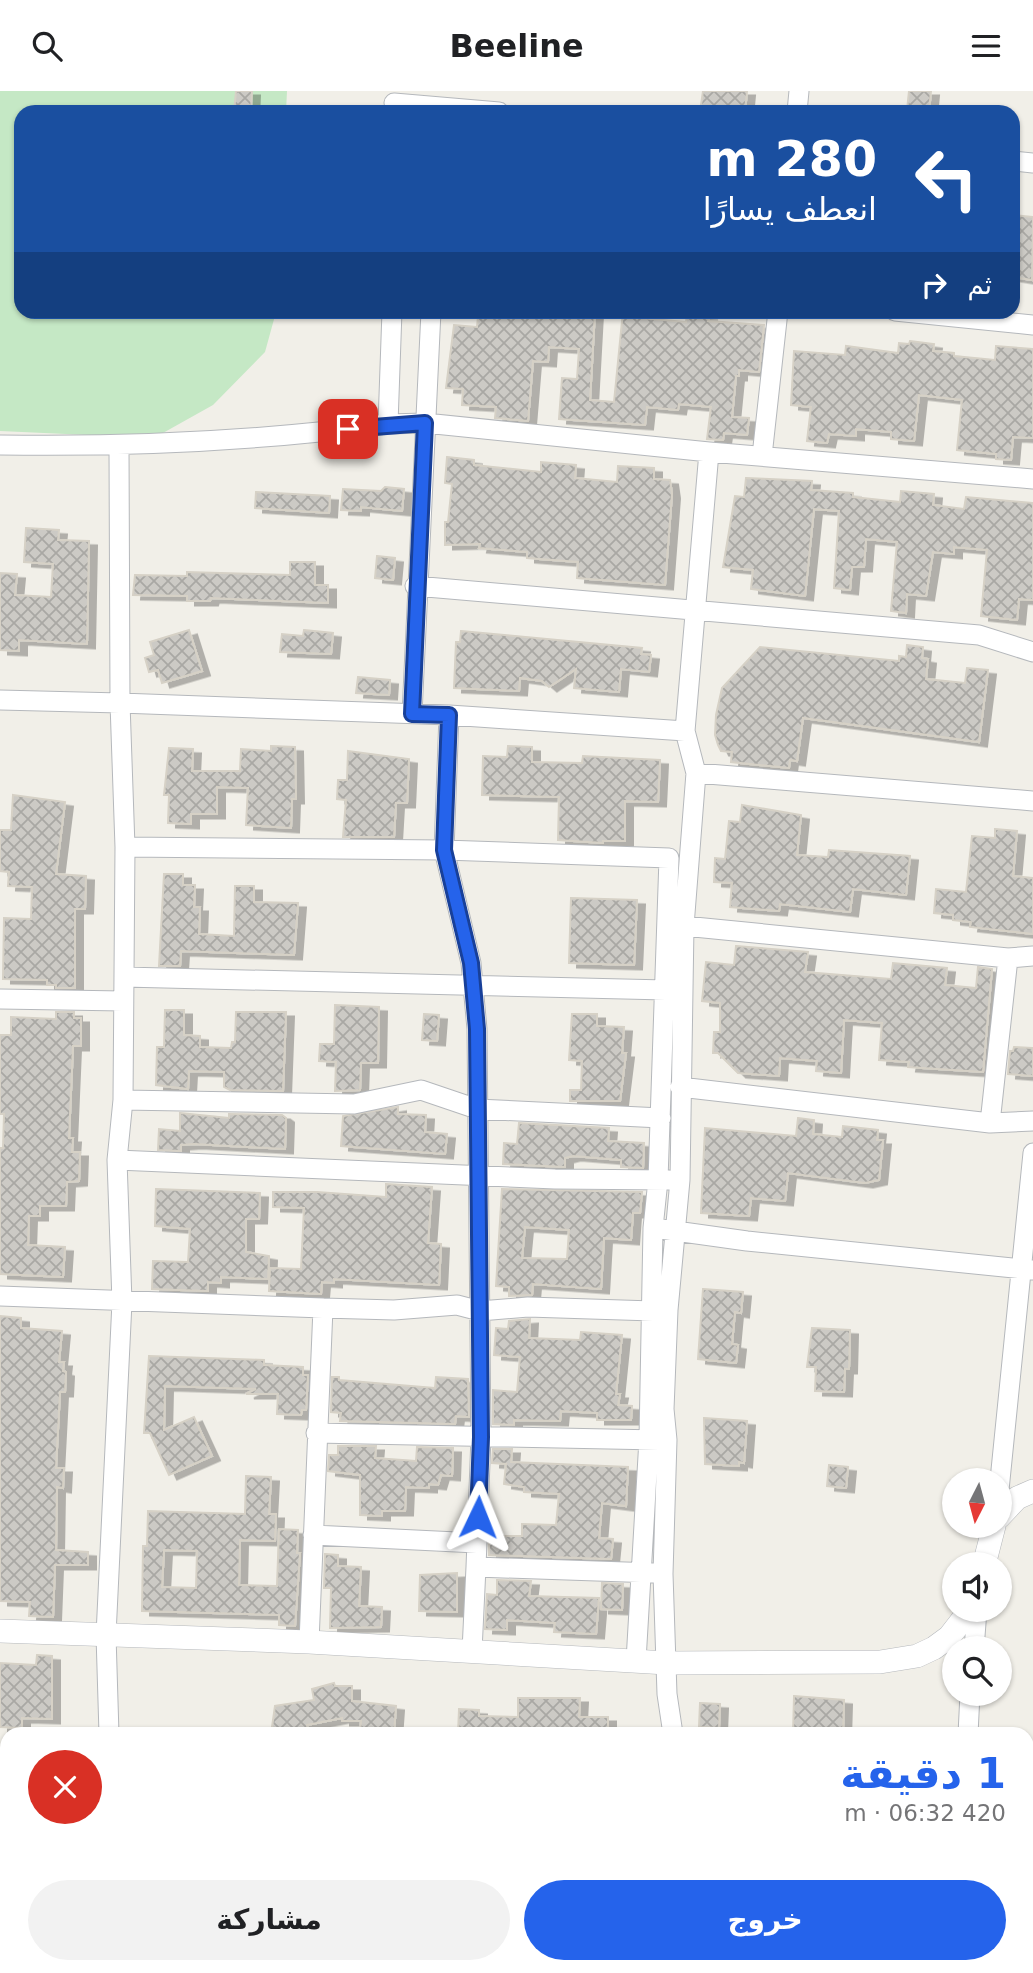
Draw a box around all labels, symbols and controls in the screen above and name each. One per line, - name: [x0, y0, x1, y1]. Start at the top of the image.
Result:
- icon: search: [28, 27, 66, 65]
- text: Beeline: [449, 27, 584, 65]
- icon: menu: [967, 27, 1005, 65]
- text: 280 m: [707, 131, 877, 188]
- icon: left: [901, 133, 992, 224]
- text: انعطف يسارًا: [703, 190, 877, 228]
- icon: right: [915, 266, 953, 304]
- text: ثم: [967, 270, 992, 300]
- pin: [318, 399, 378, 459]
- icon: arrive: [329, 410, 367, 448]
- north arrow: [942, 1468, 1012, 1538]
- map controls: [942, 1468, 1012, 1706]
- position arrow: [441, 1480, 515, 1554]
- button: sound: [942, 1552, 1012, 1622]
- button: search: [942, 1636, 1012, 1706]
- text: 1 دقيقة: [840, 1749, 1006, 1798]
- button: close: [28, 1750, 102, 1824]
- text: 420 m · 06:32: [844, 1800, 1006, 1826]
- button: مشاركة: [28, 1880, 510, 1960]
- button: خروج: [524, 1880, 1006, 1960]

